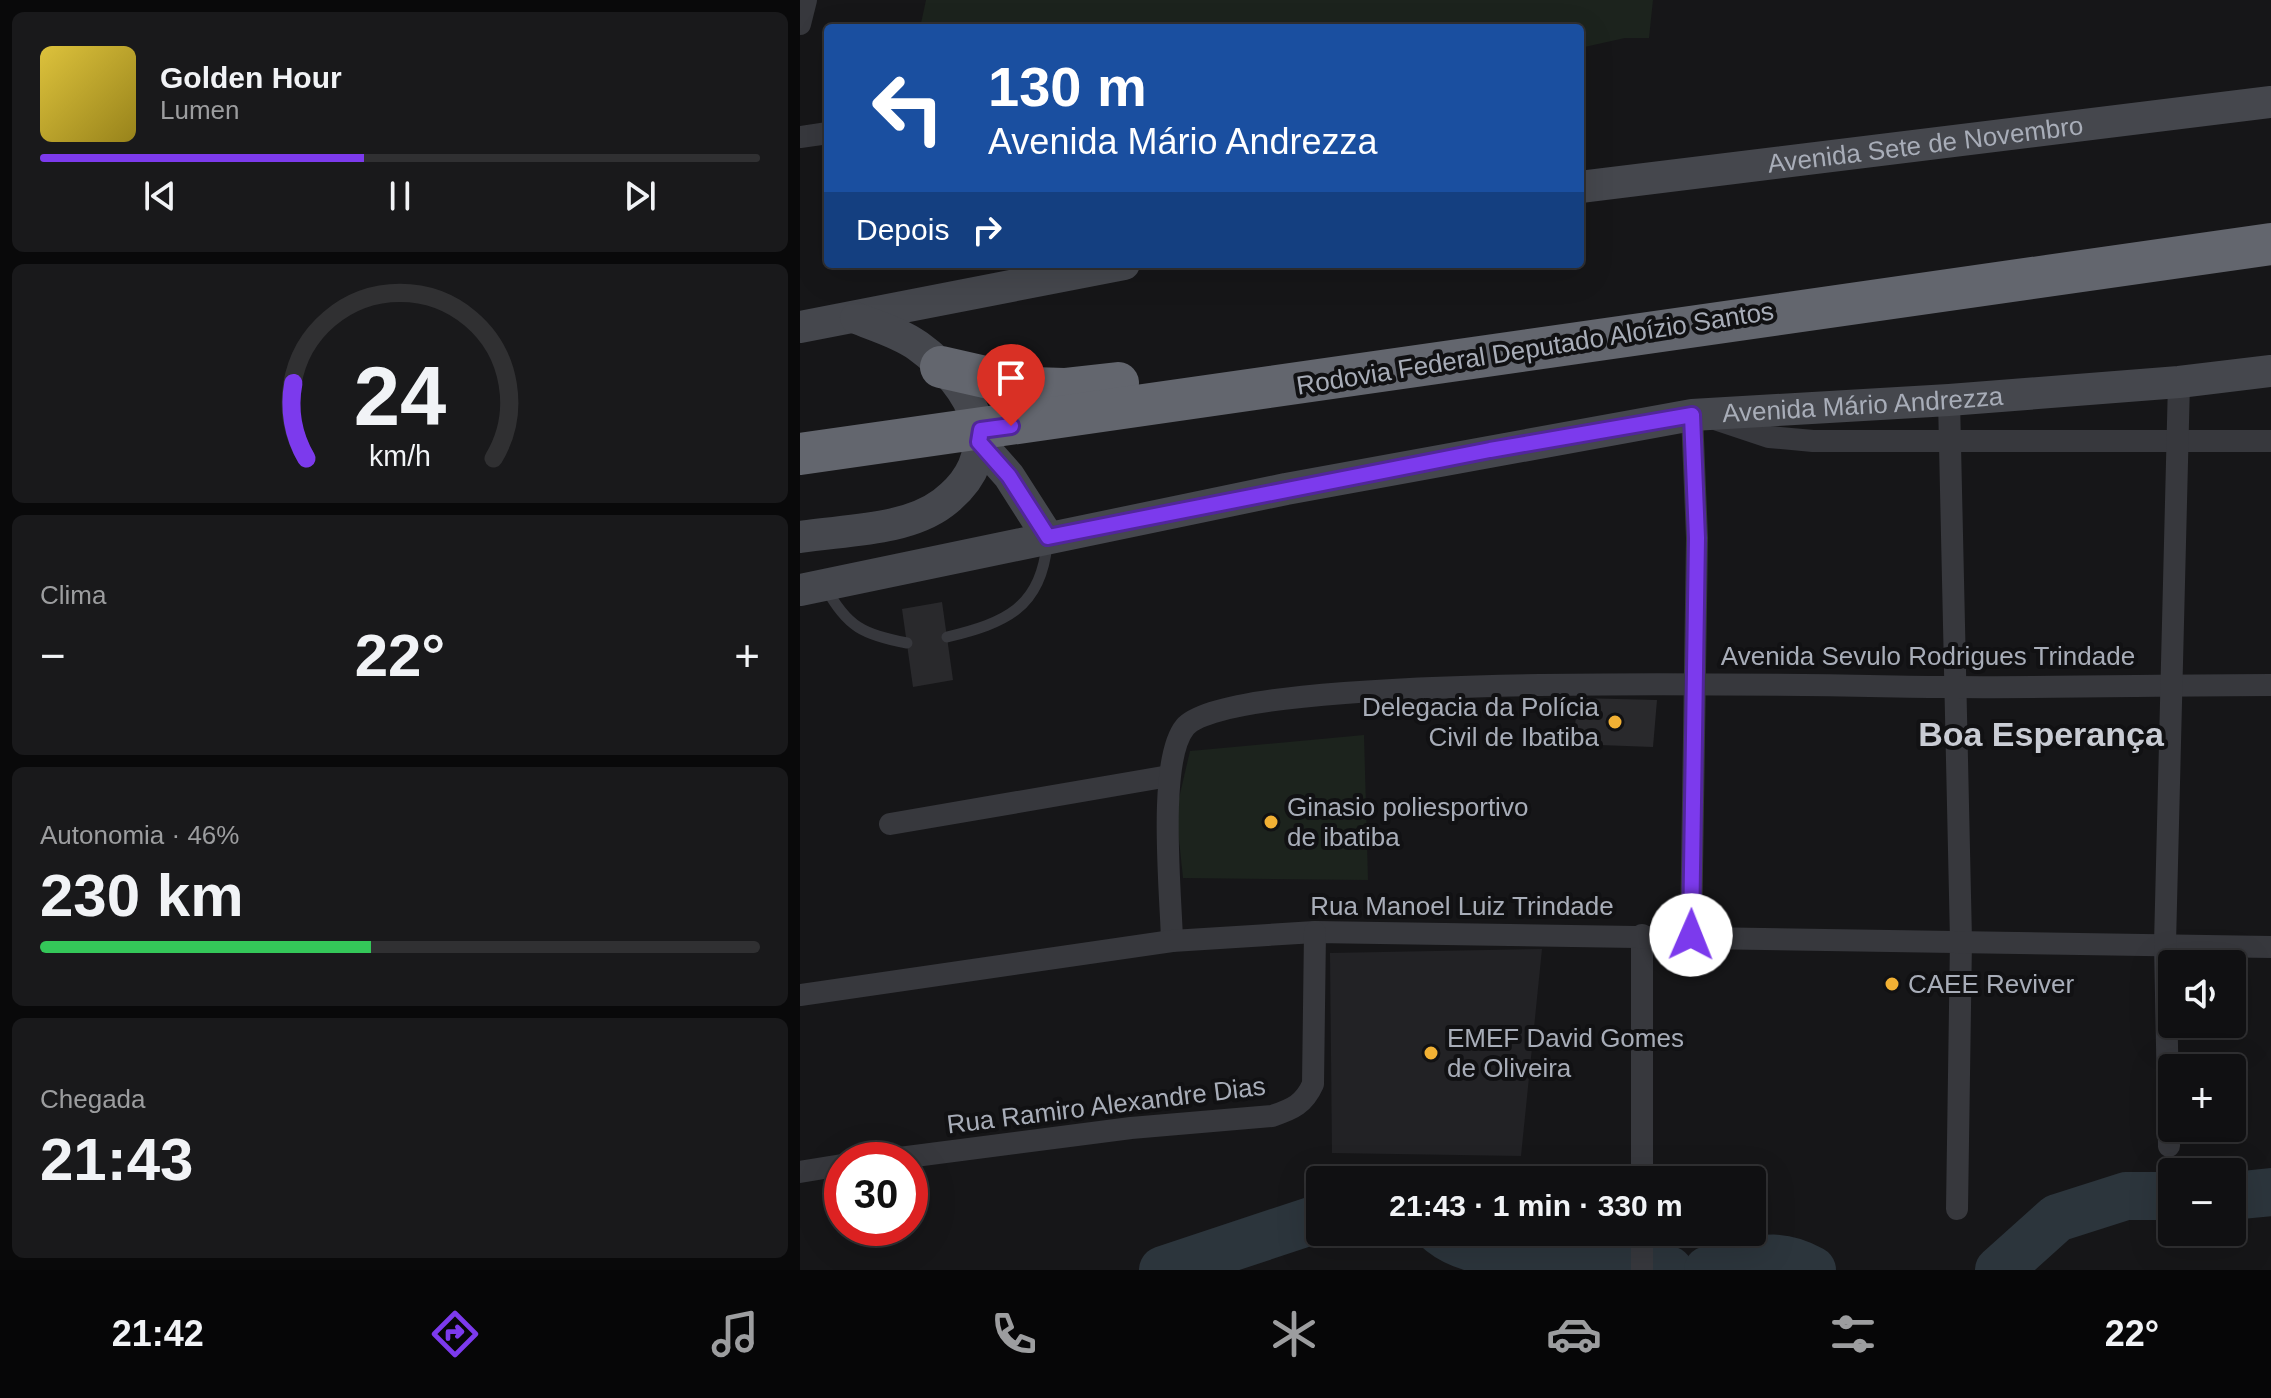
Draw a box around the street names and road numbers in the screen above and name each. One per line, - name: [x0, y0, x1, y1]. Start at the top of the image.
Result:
- street label: Avenida Sete de Novembro: [1766, 110, 2085, 179]
- street label: Rodovia Federal Deputado Aloízio Santos: [1294, 295, 1776, 401]
- street label: Avenida Mário Andrezza: [1721, 381, 2005, 428]
- street label: Avenida Sevulo Rodrigues Trindade: [1721, 641, 2135, 671]
- street label: Rua Manoel Luiz Trindade: [1310, 891, 1614, 921]
- street label: Rua Ramiro Alexandre Dias: [945, 1071, 1267, 1139]

